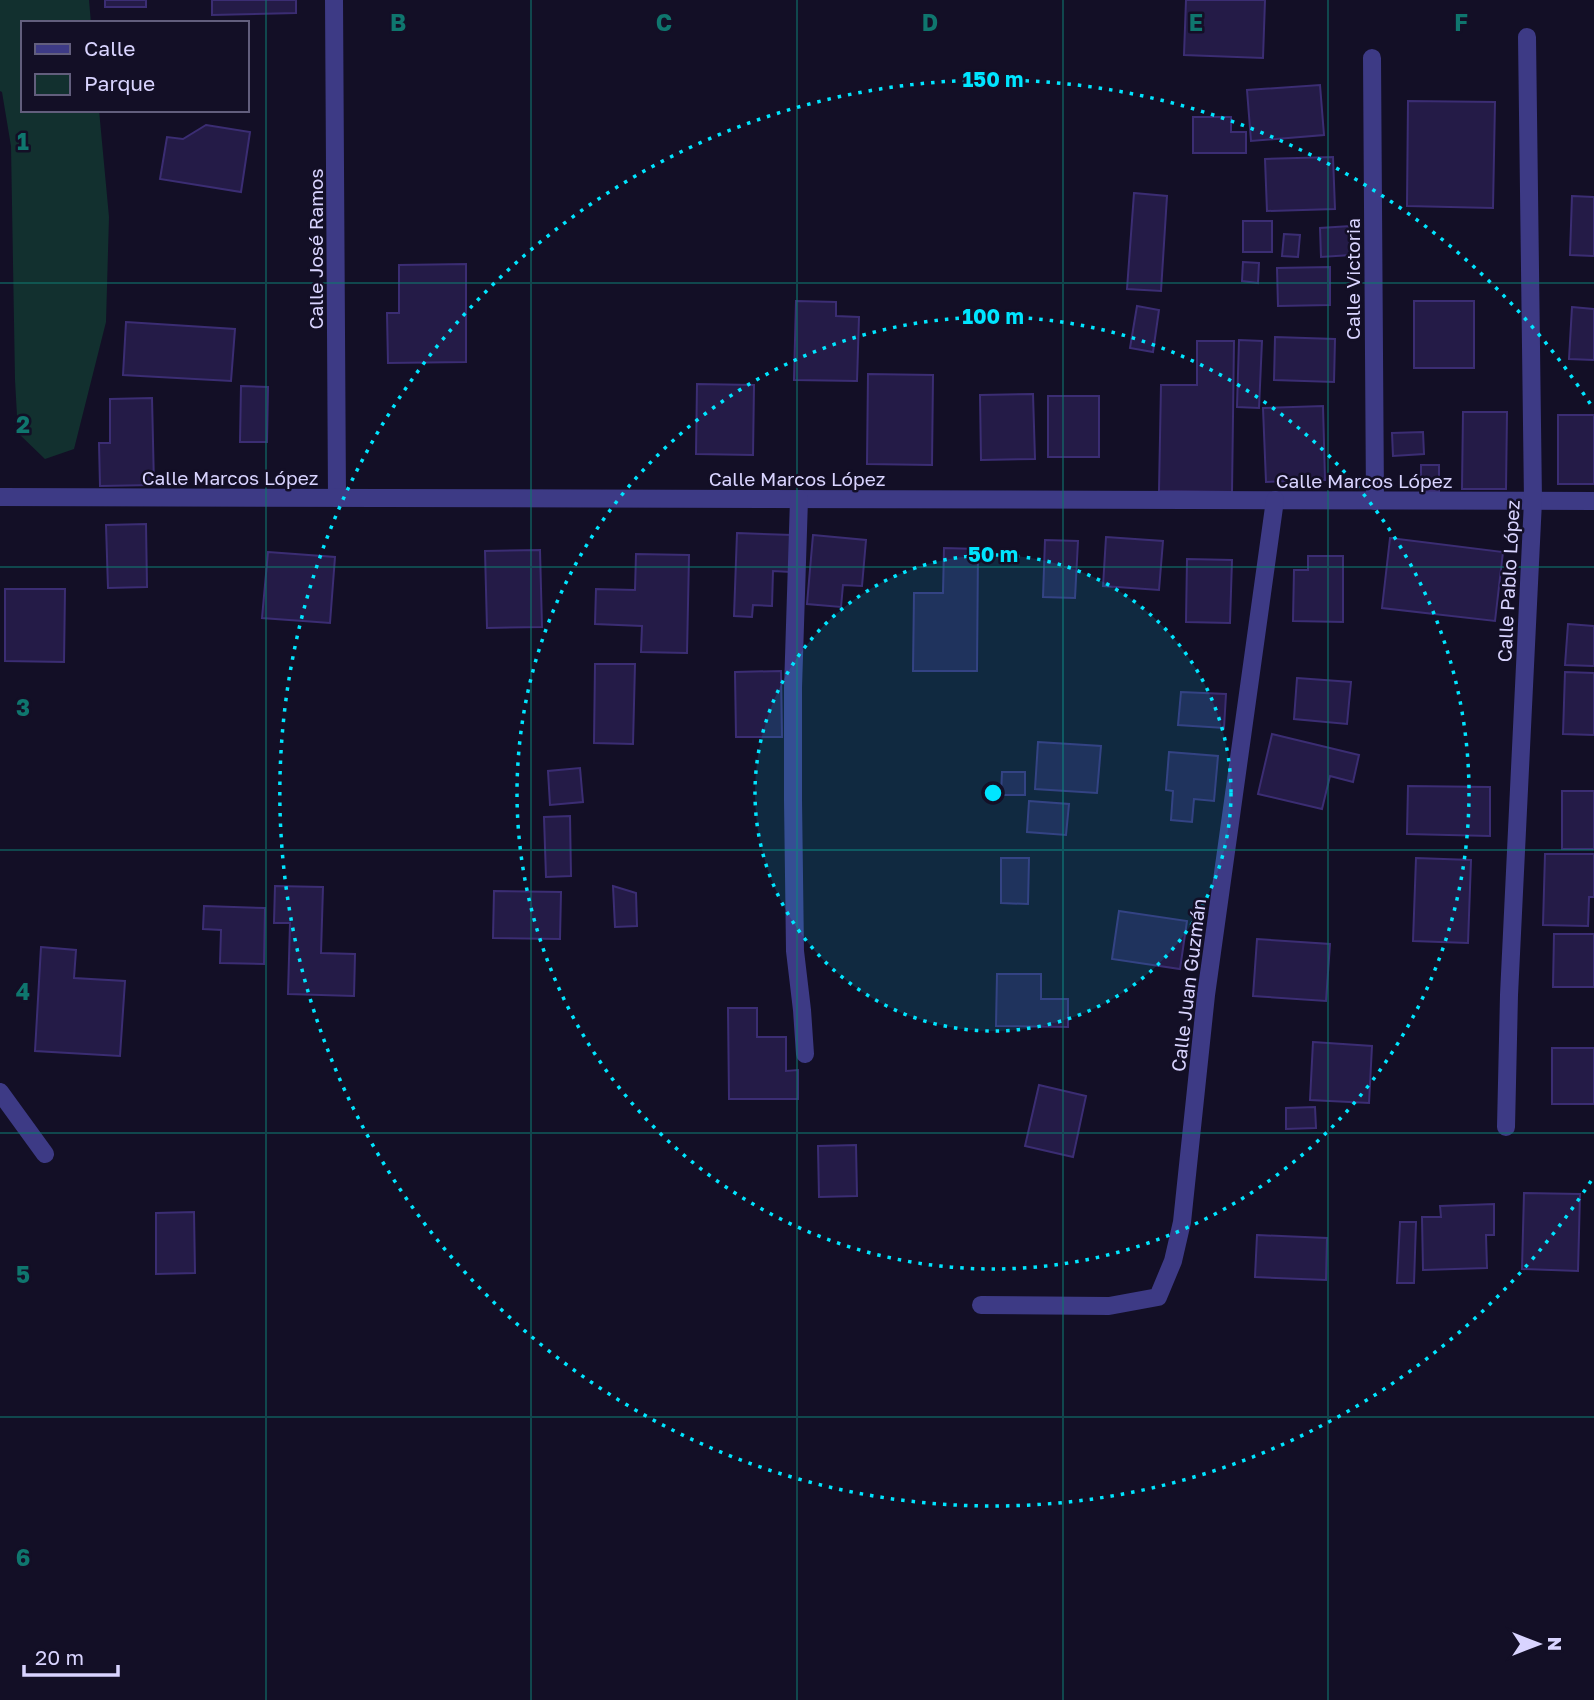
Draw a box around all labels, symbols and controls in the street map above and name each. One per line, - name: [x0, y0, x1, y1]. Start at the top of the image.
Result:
- text: B: [390, 8, 406, 36]
- text: C: [656, 8, 672, 36]
- text: D: [922, 8, 938, 36]
- text: E: [1189, 8, 1203, 36]
- text: F: [1454, 8, 1468, 36]
- legend: [21, 21, 248, 112]
- text: Calle: [84, 35, 136, 61]
- text: 150 m: [963, 66, 1023, 92]
- text: Parque: [84, 70, 155, 96]
- text: 1: [17, 127, 29, 155]
- street label: Calle José Ramos: [304, 169, 327, 329]
- street label: Calle Victoria: [1341, 218, 1364, 340]
- text: 100 m: [962, 303, 1024, 329]
- text: 2: [16, 410, 30, 438]
- street label: Calle Marcos López: [142, 466, 318, 489]
- street label: Calle Marcos López: [709, 467, 885, 490]
- street label: Calle Marcos López: [1276, 469, 1452, 492]
- street label: Calle Pablo López: [1492, 499, 1524, 663]
- text: 50 m: [968, 541, 1018, 567]
- text: 3: [16, 693, 30, 721]
- centre of rings: [981, 781, 1005, 805]
- street label: Calle Juan Guzmán: [1166, 897, 1210, 1073]
- text: 4: [16, 977, 30, 1005]
- text: 5: [16, 1260, 30, 1288]
- text: 6: [16, 1543, 30, 1571]
- north arrow: [1503, 1609, 1573, 1679]
- scale bar: [24, 1634, 119, 1678]
- text: N: [1544, 1637, 1567, 1651]
- text: 20 m: [35, 1644, 84, 1670]

